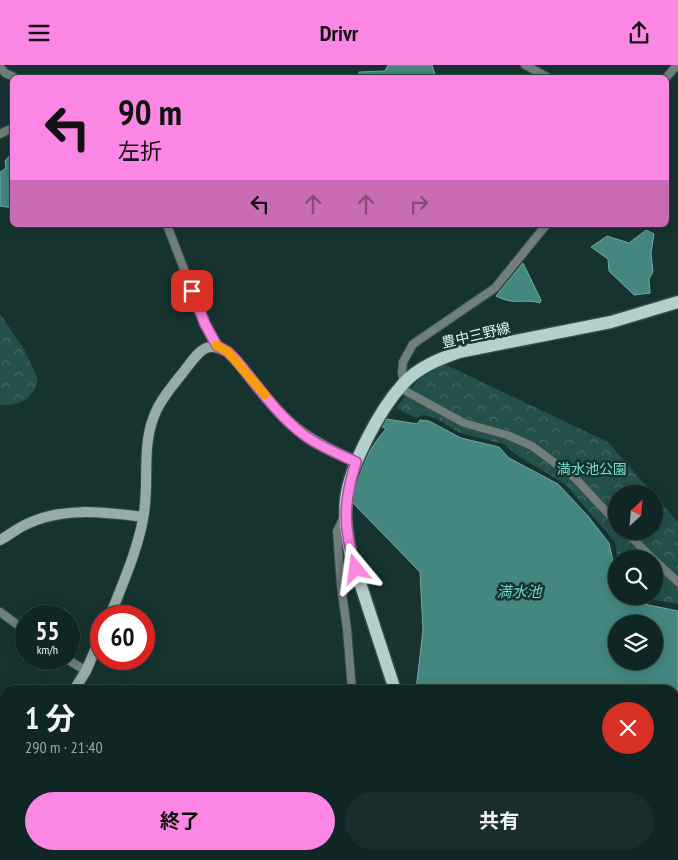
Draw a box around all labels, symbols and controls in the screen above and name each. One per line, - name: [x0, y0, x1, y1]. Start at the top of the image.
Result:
- icon: menu: [25, 19, 53, 47]
- text: Drivr: [320, 19, 358, 47]
- icon: share: [625, 19, 653, 47]
- text: 90 m: [118, 89, 182, 135]
- icon: left: [35, 95, 100, 160]
- text: 左折: [118, 137, 162, 165]
- icon: left: [246, 190, 274, 218]
- icon: ahead: [299, 190, 327, 218]
- icon: ahead: [352, 190, 380, 218]
- icon: right: [405, 190, 433, 218]
- pin: [171, 270, 213, 312]
- icon: arrive: [178, 277, 206, 305]
- street label: 豊中三野線: [440, 318, 512, 352]
- park label: 満水池公園: [557, 460, 627, 478]
- north arrow: [608, 485, 662, 540]
- map controls: [608, 485, 663, 670]
- position arrow: [329, 542, 381, 594]
- button: search: [608, 550, 663, 605]
- water label: 満水池: [496, 582, 543, 601]
- speed limit sign: 60: [90, 605, 155, 670]
- text: 55: [36, 615, 59, 647]
- button: layers: [608, 615, 663, 670]
- text: km/h: [37, 642, 58, 657]
- text: 1 分: [25, 698, 76, 737]
- button: close: [602, 702, 654, 754]
- text: 290 m · 21:40: [25, 737, 103, 757]
- button: 終了: [25, 792, 335, 850]
- button: 共有: [345, 792, 654, 850]

